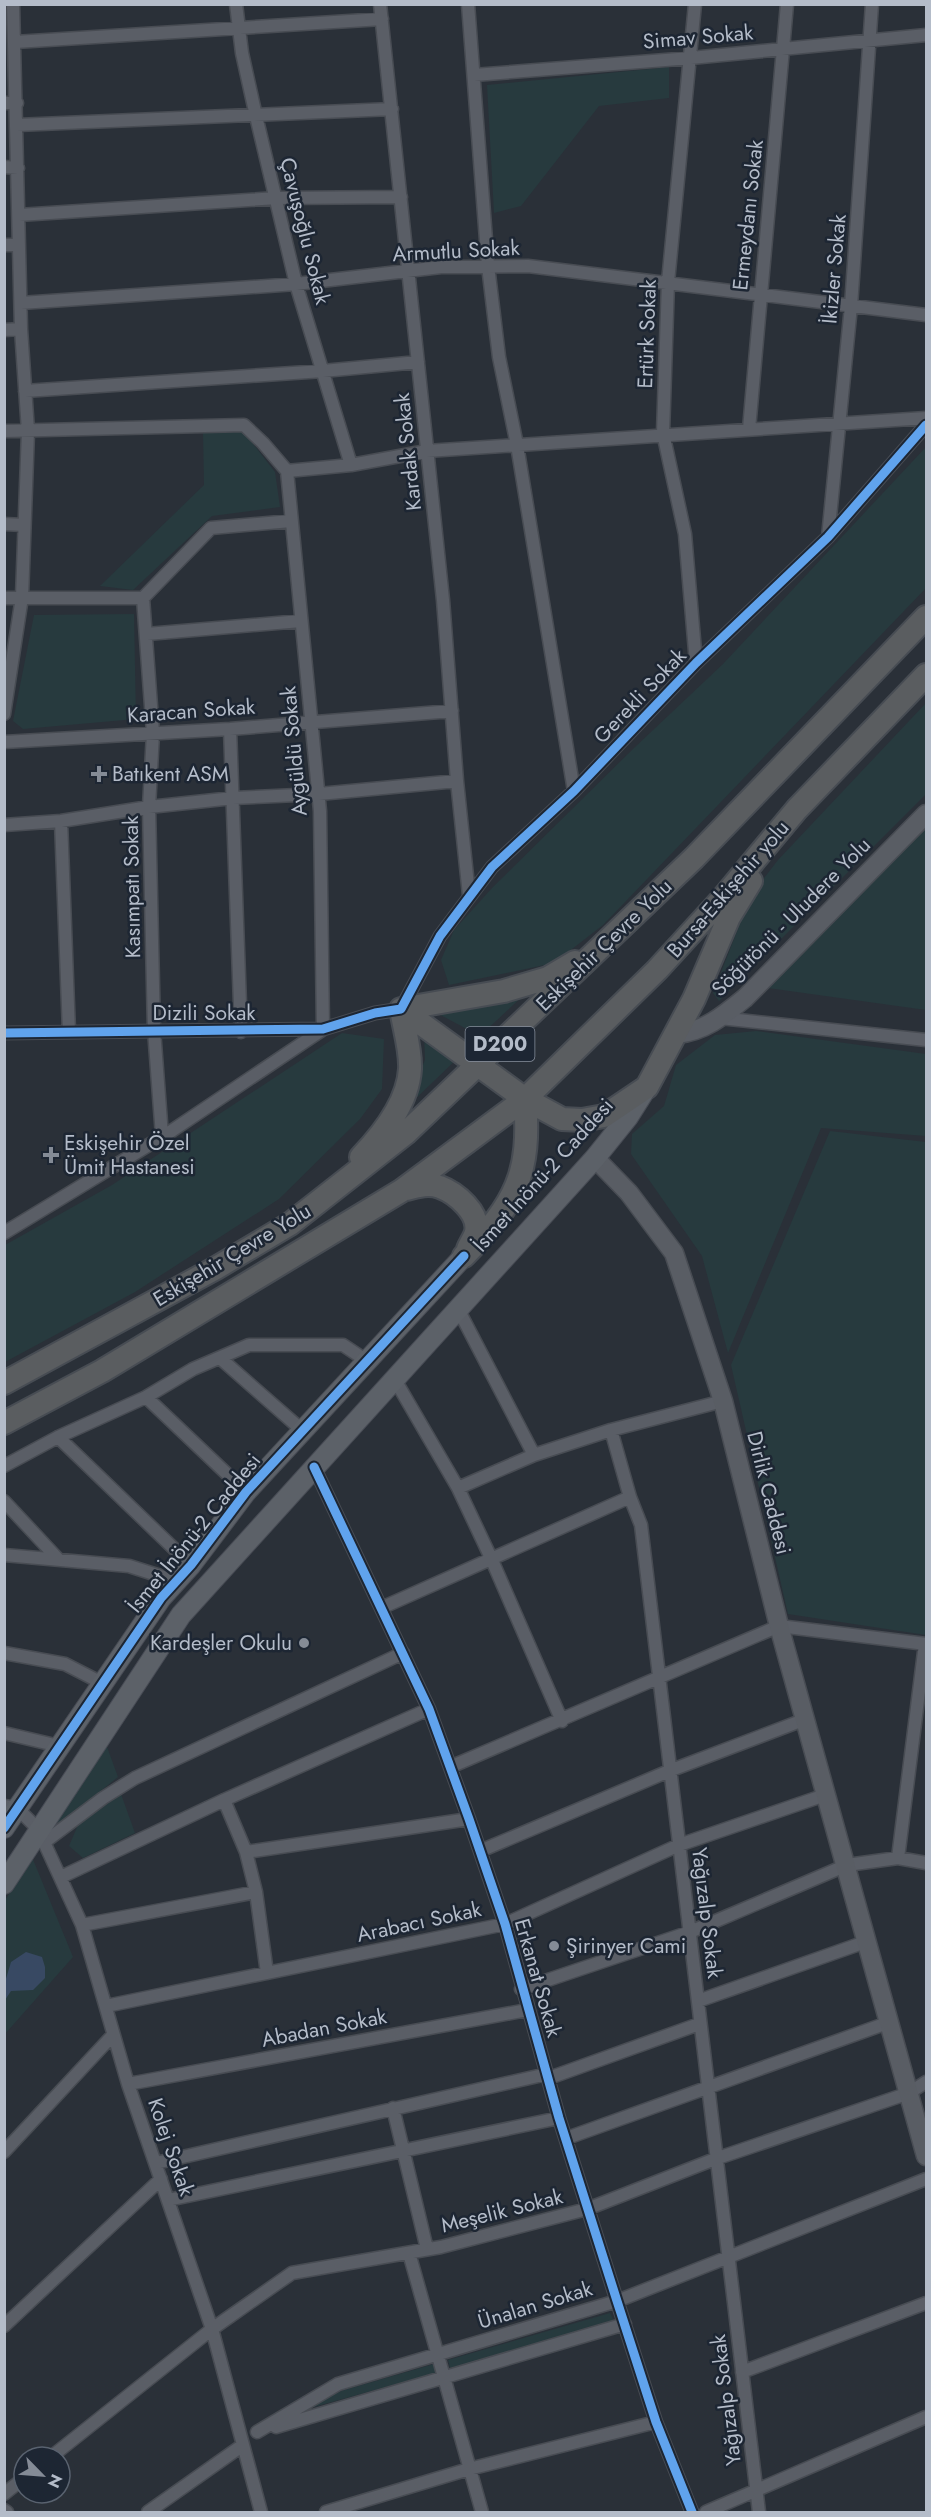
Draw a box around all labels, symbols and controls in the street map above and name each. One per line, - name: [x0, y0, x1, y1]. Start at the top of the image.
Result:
- street label: Simav Sokak: [642, 17, 755, 57]
- street label: Ermeydanı Sokak: [725, 137, 771, 292]
- street label: Çavuşoğlu Sokak: [272, 154, 338, 308]
- street label: İkizler Sokak: [814, 212, 854, 325]
- street label: Armutlu Sokak: [392, 233, 521, 269]
- street label: Ertürk Sokak: [630, 278, 664, 389]
- street label: Kardak Sokak: [387, 391, 429, 512]
- street label: Gerekli Sokak: [587, 641, 694, 750]
- street label: Aygüldü Sokak: [273, 684, 315, 817]
- street label: Karacan Sokak: [126, 692, 257, 730]
- place label: Batıkent ASM: [112, 759, 229, 789]
- marker: Batıkent ASM: [90, 765, 108, 783]
- street label: Bursa-Eskişehir yolu: [660, 814, 796, 964]
- street label: Kasımpatı Sokak: [116, 815, 148, 959]
- street label: Söğütönü - Uludere Yolu: [705, 831, 877, 1003]
- street label: Eskişehir Çevre Yolu: [529, 872, 679, 1018]
- street label: Dizili Sokak: [152, 998, 256, 1028]
- road number: D200: [466, 1027, 534, 1061]
- street label: İsmet İnönü-2 Caddesi: [466, 1092, 620, 1258]
- place label: Eskişehir Özel Ümit Hastanesi: [64, 1128, 195, 1182]
- marker: Eskişehir Özel Ümit Hastanesi: [42, 1146, 60, 1164]
- street label: Eskişehir Çevre Yolu: [148, 1196, 316, 1314]
- street label: Dirlik Caddesi: [739, 1428, 799, 1558]
- street label: İsmet İnönü-2 Caddesi: [120, 1447, 268, 1619]
- place label: Kardeşler Okulu: [150, 1628, 292, 1658]
- marker: Kardeşler Okulu: [297, 1636, 311, 1650]
- street label: Yağızalp Sokak: [684, 1846, 730, 1981]
- street label: Arabacı Sokak: [354, 1894, 485, 1950]
- street label: Erkanat Sokak: [507, 1915, 569, 2042]
- place label: Şirinyer Cami: [566, 1931, 686, 1961]
- marker: Şirinyer Cami: [547, 1939, 561, 1953]
- street label: Abadan Sokak: [259, 2001, 390, 2055]
- street label: Kolej Sokak: [140, 2094, 202, 2201]
- street label: Meşelik Sokak: [438, 2181, 567, 2241]
- street label: Ünalan Sokak: [474, 2273, 597, 2337]
- street label: Yağızalp Sokak: [703, 2332, 749, 2467]
- north arrow: [12, 2445, 72, 2505]
- text: N: [42, 2471, 68, 2492]

